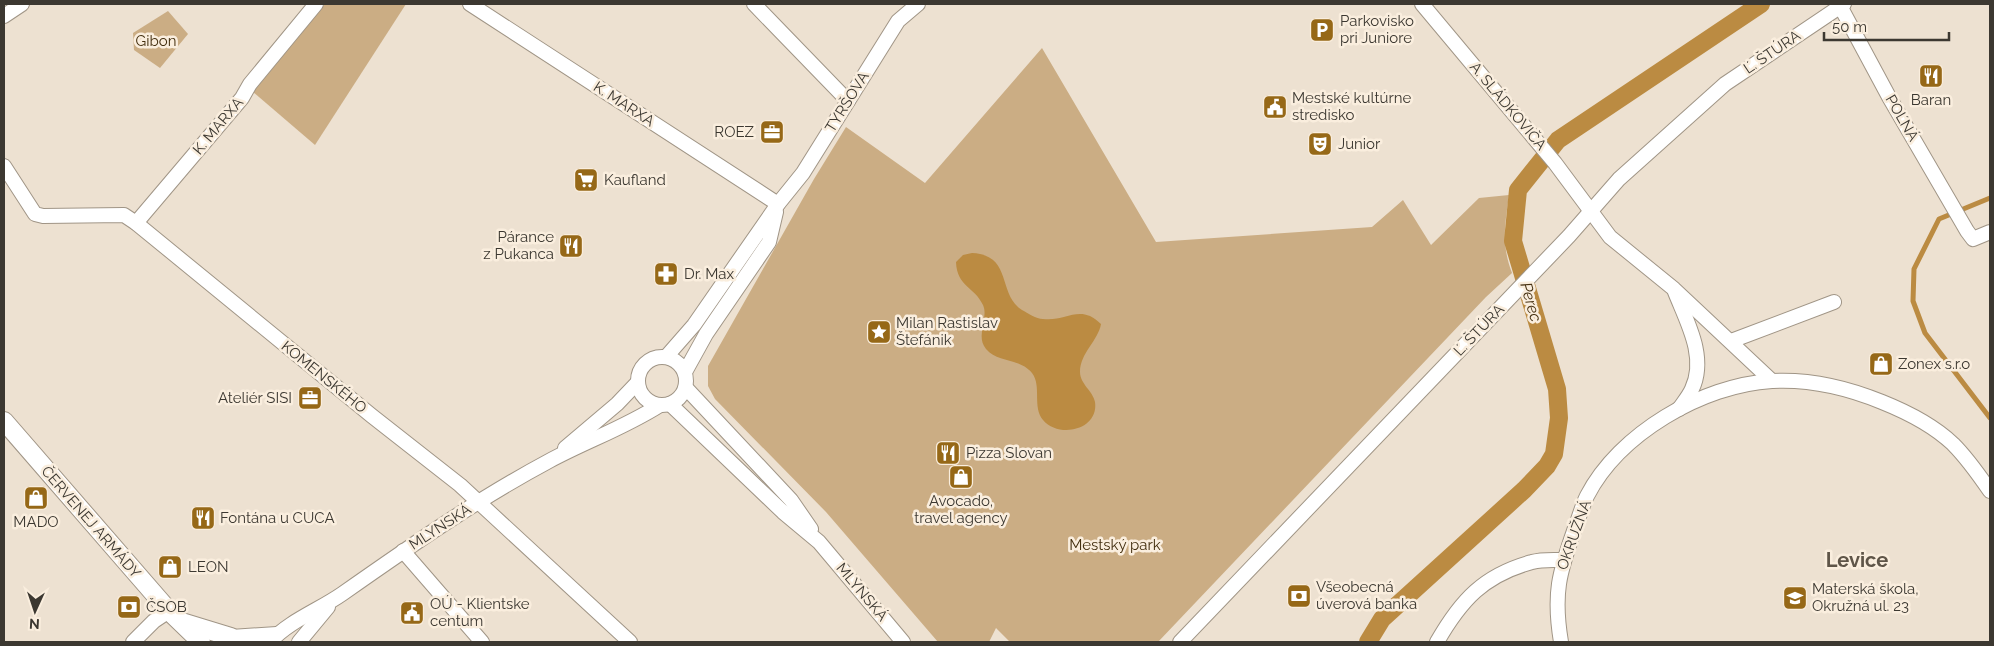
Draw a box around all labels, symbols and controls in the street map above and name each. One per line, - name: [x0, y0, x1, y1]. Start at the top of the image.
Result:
- scale bar: [1824, 10, 1949, 42]
- place label: Parkovisko pri Juniore: [1340, 12, 1414, 47]
- parking icon: Parkovisko pri Juniore: [1309, 17, 1335, 43]
- text: 50 m: [1832, 18, 1867, 36]
- street label: Ľ. ŠTÚRA: [1740, 26, 1804, 78]
- park label: Gibon: [136, 32, 176, 50]
- street label: A. SLÁDKOVIČA: [1466, 58, 1551, 154]
- restaurant icon: Baran: [1918, 63, 1944, 89]
- street label: TYRŠOVA: [820, 68, 873, 136]
- street label: K. MARXA: [590, 78, 658, 130]
- place label: Mestské kultúrne stredisko: [1292, 89, 1411, 124]
- street label: POĽNÁ: [1881, 91, 1923, 145]
- place label: Baran: [1911, 91, 1951, 109]
- street label: K. MARXA: [189, 94, 247, 158]
- public building icon: Mestské kultúrne stredisko: [1262, 94, 1288, 120]
- office icon: ROEZ: [759, 119, 785, 145]
- place label: ROEZ: [714, 123, 754, 141]
- theatre icon: Junior: [1307, 131, 1333, 157]
- place label: Junior: [1338, 135, 1381, 153]
- supermarket icon: Kaufland: [573, 167, 599, 193]
- place label: Kaufland: [604, 171, 666, 189]
- place label: Párance z Pukanca: [483, 228, 554, 263]
- restaurant icon: Párance z Pukanca: [558, 233, 584, 259]
- pharmacy icon: Dr. Max: [653, 261, 679, 287]
- place label: Dr. Max: [684, 265, 734, 283]
- water label: Perec: [1516, 280, 1546, 325]
- street label: Ľ. ŠTÚRA: [1449, 300, 1508, 360]
- place label: Milan Rastislav Štefánik: [896, 314, 998, 349]
- place icon: Milan Rastislav Štefánik: [866, 319, 892, 345]
- street label: KOMENSKÉHO: [278, 337, 370, 417]
- shop icon: Zonex s.r.o: [1868, 351, 1894, 377]
- place label: Zonex s.r.o: [1898, 355, 1970, 373]
- office icon: Ateliér SISI: [297, 385, 323, 411]
- place label: Ateliér SISI: [218, 389, 292, 407]
- restaurant icon: Pizza Slovan: [935, 440, 961, 466]
- place label: Pizza Slovan: [966, 444, 1052, 462]
- street label: ČERVENEJ ARMÁDY: [37, 462, 145, 582]
- shop icon: Avocado, travel agency: [948, 464, 974, 490]
- shop icon: MADO: [23, 485, 49, 511]
- place label: Avocado, travel agency: [914, 492, 1008, 527]
- street label: OKRUŽNÁ: [1553, 498, 1595, 572]
- street label: MLYNSKÁ: [406, 500, 474, 554]
- restaurant icon: Fontána u CUCA: [190, 505, 216, 531]
- place label: Fontána u CUCA: [220, 509, 335, 527]
- place label: MADO: [13, 513, 59, 531]
- park label: Mestský park: [1069, 536, 1161, 554]
- district label: Levice: [1826, 548, 1888, 572]
- shop icon: LEON: [157, 554, 183, 580]
- place label: LEON: [188, 558, 229, 576]
- street label: MLYNSKÁ: [832, 559, 892, 625]
- place label: Všeobecná úverová banka: [1316, 578, 1417, 613]
- place label: Materská škola, Okružná ul. 23: [1812, 580, 1919, 615]
- bank icon: Všeobecná úverová banka: [1286, 583, 1312, 609]
- school or university icon: Materská škola, Okružná ul. 23: [1782, 585, 1808, 611]
- north arrow: [10, 586, 60, 636]
- bank icon: ČSOB: [116, 594, 142, 620]
- place label: OÚ - Klientske centum: [430, 595, 530, 630]
- place label: ČSOB: [146, 597, 187, 616]
- public building icon: OÚ - Klientske centum: [399, 600, 425, 626]
- text: N: [29, 616, 40, 632]

